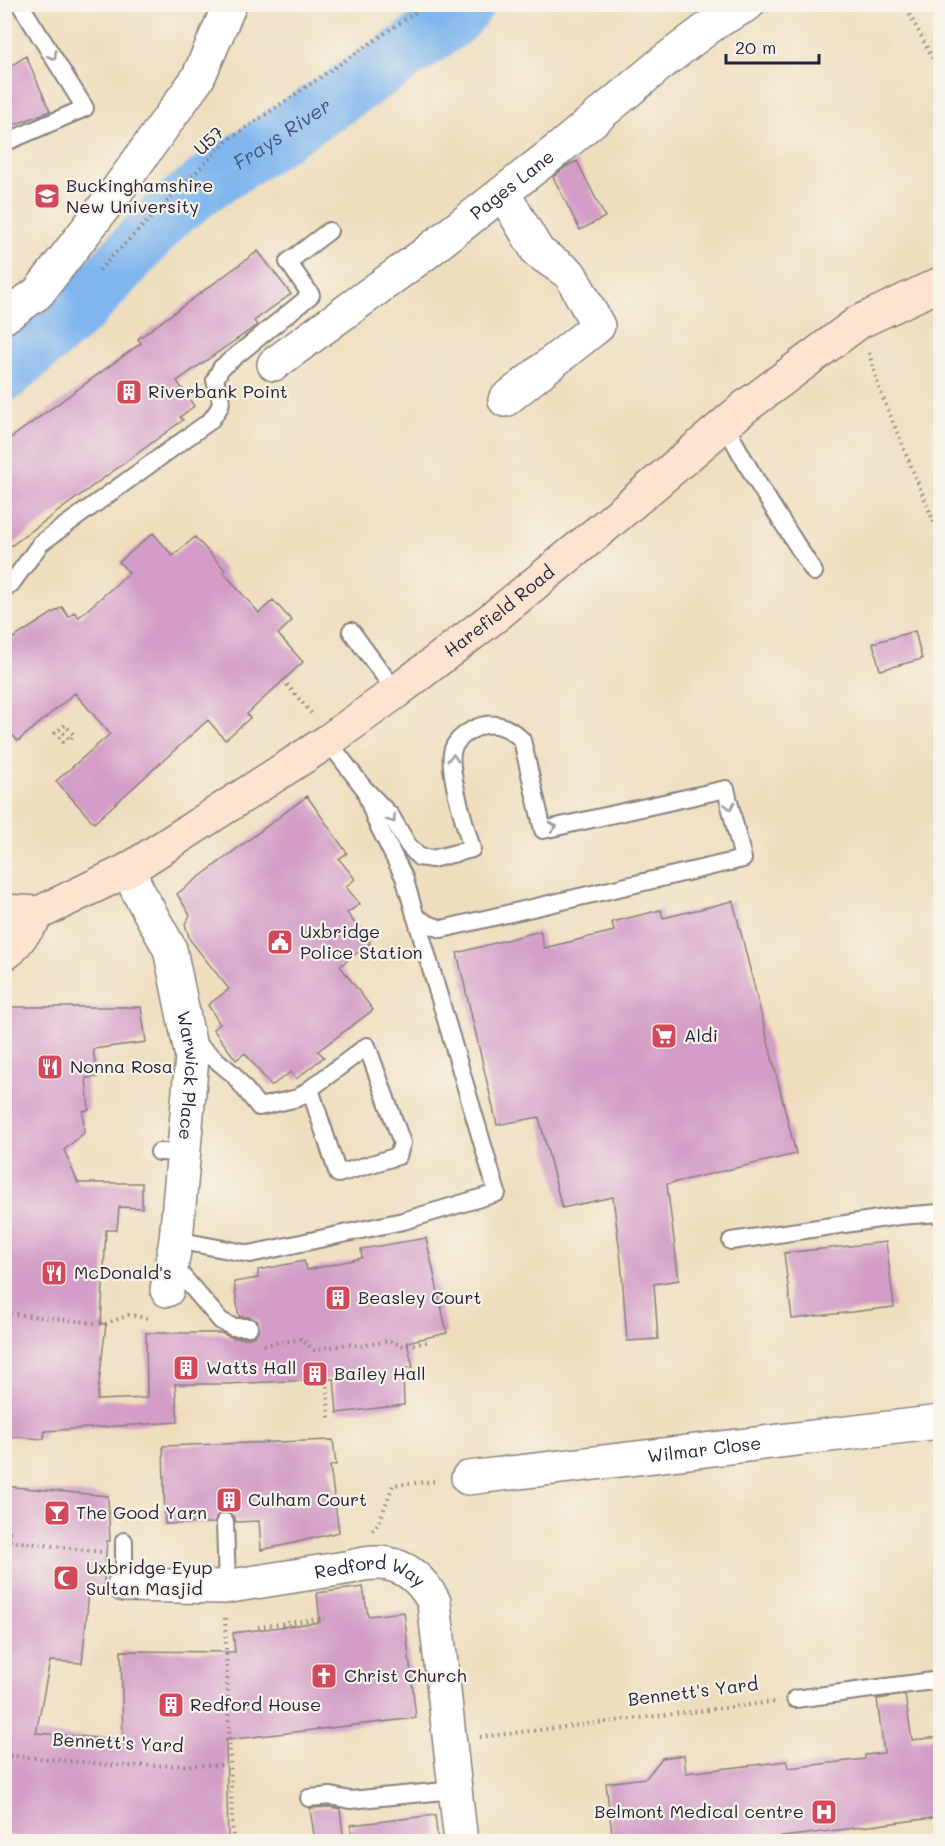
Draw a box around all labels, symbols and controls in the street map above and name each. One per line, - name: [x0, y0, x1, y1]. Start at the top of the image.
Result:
- scale bar: [726, 27, 819, 65]
- text: 20 m: [735, 35, 776, 59]
- one-way arrow: [45, 50, 57, 60]
- water label: Frays River: [228, 92, 336, 175]
- street label: U57: [188, 120, 228, 160]
- street label: Pages Lane: [465, 144, 559, 225]
- place label: Buckinghamshire New University: [66, 173, 213, 218]
- school or university icon: Buckinghamshire New University: [32, 181, 62, 211]
- building icon: Riverbank Point: [114, 377, 144, 407]
- place label: Riverbank Point: [148, 379, 288, 403]
- street label: Harefield Road: [439, 559, 559, 662]
- one-way arrow: [446, 753, 459, 762]
- one-way arrow: [723, 800, 736, 810]
- one-way arrow: [385, 812, 396, 823]
- one-way arrow: [548, 821, 558, 834]
- place label: Uxbridge Police Station: [300, 919, 423, 964]
- public building icon: Uxbridge Police Station: [265, 927, 295, 957]
- street label: Warwick Place: [172, 1009, 205, 1141]
- supermarket icon: Aldi: [649, 1021, 679, 1051]
- place label: Aldi: [684, 1023, 718, 1047]
- restaurant icon: Nonna Rosa: [35, 1052, 65, 1082]
- place label: Nonna Rosa: [70, 1054, 173, 1078]
- restaurant icon: McDonald's: [39, 1258, 69, 1288]
- place label: McDonald's: [74, 1260, 172, 1284]
- building icon: Beasley Court: [323, 1283, 353, 1313]
- place label: Beasley Court: [358, 1285, 481, 1309]
- building icon: Watts Hall: [171, 1353, 201, 1383]
- place label: Watts Hall: [206, 1355, 296, 1379]
- building icon: Bailey Hall: [300, 1359, 330, 1389]
- place label: Bailey Hall: [334, 1361, 426, 1385]
- street label: Wilmar Close: [646, 1430, 762, 1468]
- building icon: Culham Court: [214, 1485, 244, 1515]
- place label: Culham Court: [248, 1487, 367, 1511]
- bar icon: The Good Yarn: [42, 1498, 72, 1528]
- place label: The Good Yarn: [76, 1500, 207, 1524]
- street label: Redford Way: [313, 1550, 431, 1592]
- place label: Uxbridge Eyup Sultan Masjid: [86, 1555, 213, 1600]
- mosque icon: Uxbridge Eyup Sultan Masjid: [51, 1563, 81, 1593]
- church icon: Christ Church: [309, 1661, 339, 1691]
- place label: Christ Church: [344, 1663, 467, 1687]
- street label: Bennett's Yard: [626, 1671, 759, 1711]
- building icon: Redford House: [156, 1690, 186, 1720]
- place label: Redford House: [190, 1692, 321, 1716]
- street label: Bennett's Yard: [52, 1727, 184, 1757]
- hospital icon: Belmont Medical centre: [809, 1797, 839, 1827]
- place label: Belmont Medical centre: [594, 1799, 804, 1823]

